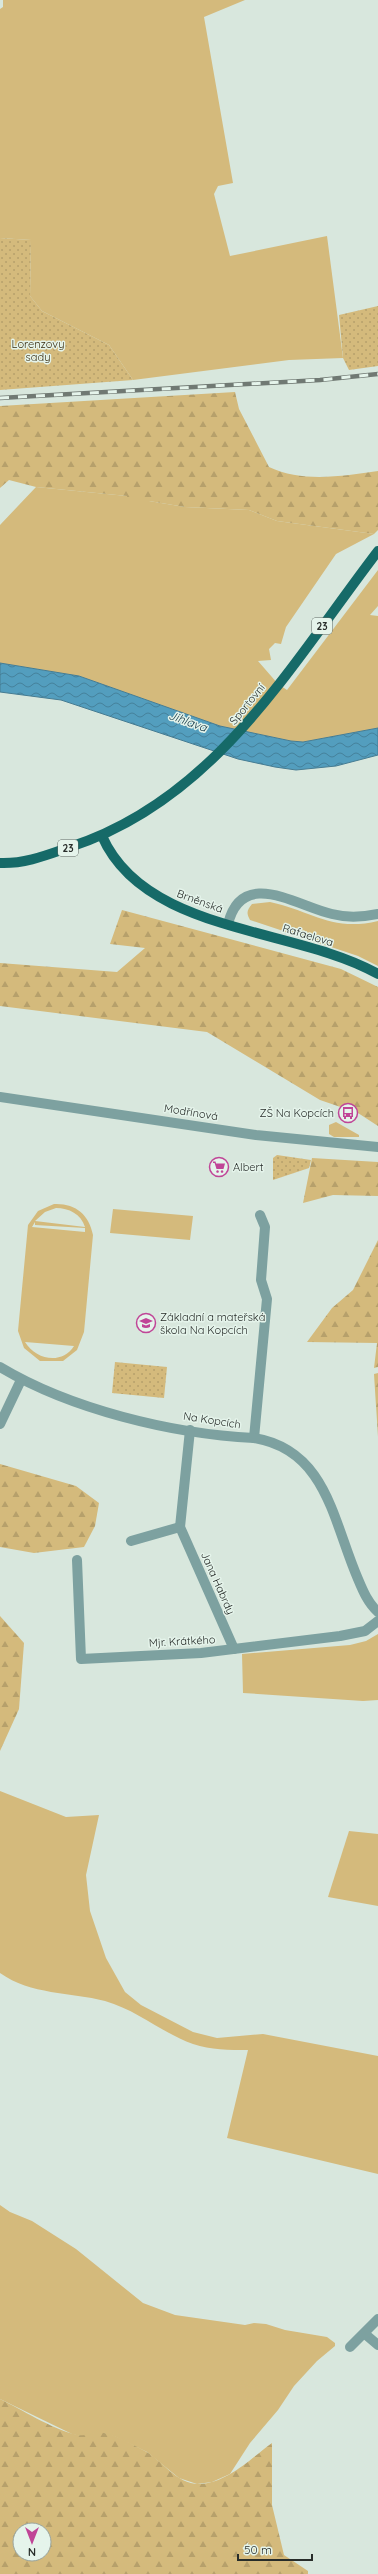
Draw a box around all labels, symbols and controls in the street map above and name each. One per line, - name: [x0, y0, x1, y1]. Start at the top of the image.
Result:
- park label: Lorenzovy sady: [12, 337, 64, 364]
- road number: 23: [312, 618, 332, 634]
- street label: Sportovní: [226, 680, 268, 727]
- water label: Jihlava: [167, 707, 210, 735]
- road number: 23: [58, 840, 78, 856]
- street label: Brněnská: [175, 886, 225, 916]
- street label: Rafaelova: [281, 921, 335, 949]
- street label: Modřínová: [163, 1101, 219, 1123]
- bus stop icon: ZŠ Na Kopcích: [337, 1102, 359, 1124]
- place label: ZŠ Na Kopcích: [260, 1106, 334, 1120]
- supermarket icon: Albert: [208, 1156, 230, 1178]
- place label: Albert: [233, 1160, 264, 1174]
- place label: Základní a mateřská škola Na Kopcích: [160, 1310, 265, 1337]
- school or university icon: Základní a mateřská škola Na Kopcích: [135, 1312, 157, 1334]
- street label: Na Kopcích: [182, 1409, 242, 1431]
- street label: Jana Habrdy: [198, 1549, 238, 1617]
- street label: Mjr. Krátkého: [148, 1632, 216, 1650]
- north arrow: [12, 2522, 52, 2562]
- scale bar: [238, 2536, 312, 2562]
- text: 50 m: [244, 2542, 272, 2557]
- text: N: [28, 2545, 36, 2559]

